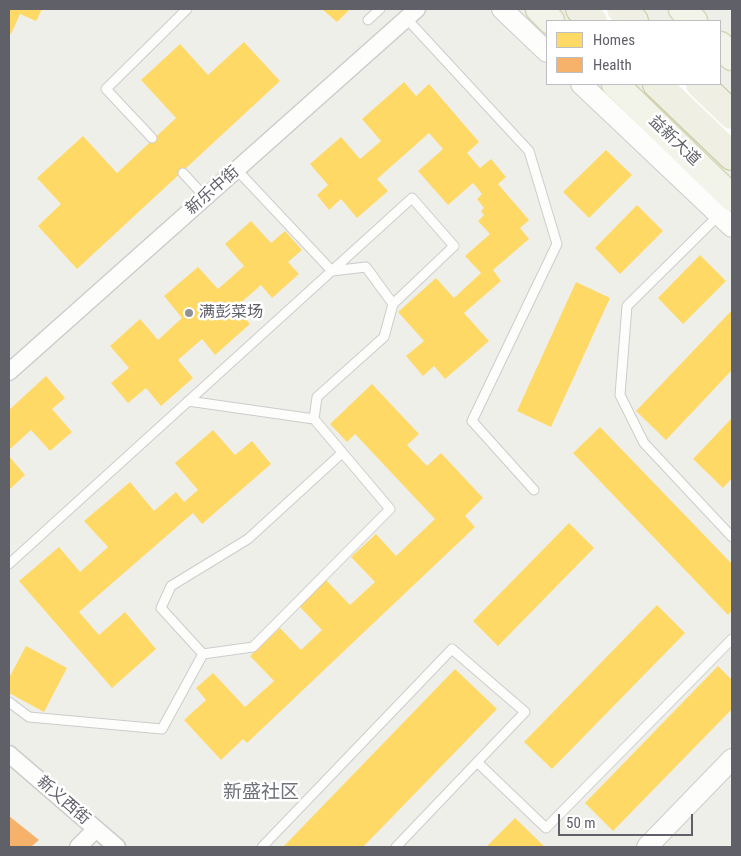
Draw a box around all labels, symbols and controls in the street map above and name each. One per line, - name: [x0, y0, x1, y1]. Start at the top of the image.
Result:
- legend: [546, 20, 721, 85]
- text: Homes: [593, 31, 635, 49]
- text: Health: [593, 56, 632, 74]
- street label: 益新大道: [644, 112, 704, 170]
- street label: 新乐中街: [183, 163, 243, 219]
- place label: 满彭菜场: [199, 303, 263, 323]
- marker: 满彭菜场: [183, 307, 195, 319]
- street label: 新义西街: [33, 773, 93, 829]
- district label: 新盛社区: [223, 782, 299, 804]
- scale bar: [561, 804, 696, 836]
- text: 50 m: [566, 814, 596, 832]

